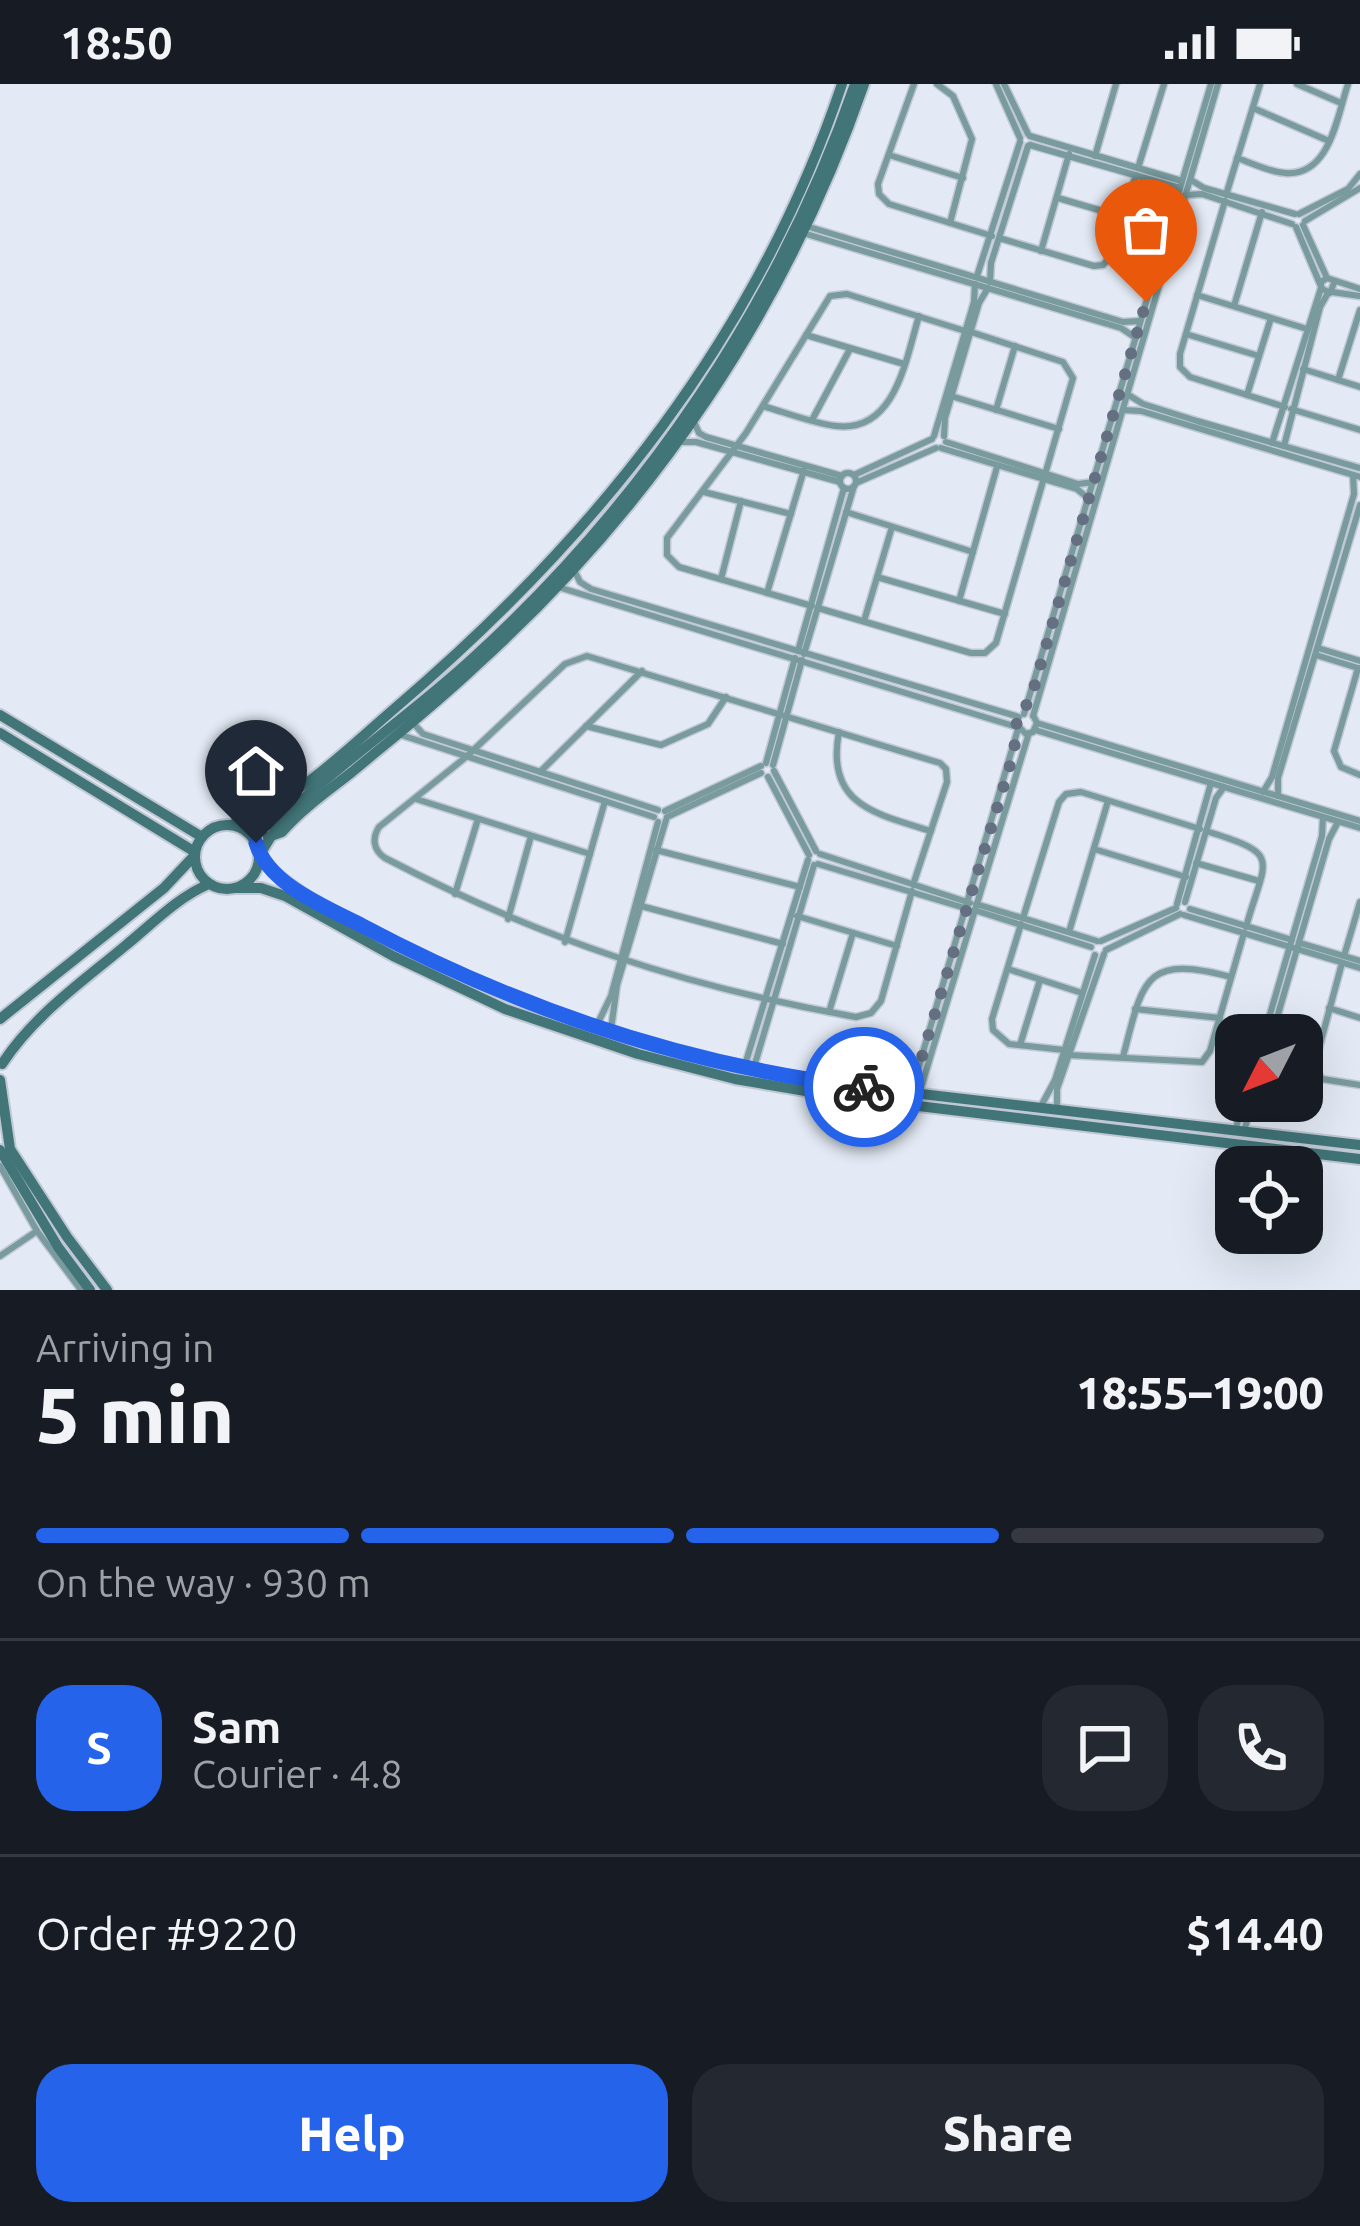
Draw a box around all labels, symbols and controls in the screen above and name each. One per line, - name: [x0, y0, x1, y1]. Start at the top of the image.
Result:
- text: 18:50: [60, 17, 173, 68]
- pin: [1095, 179, 1197, 302]
- icon: bag: [1113, 197, 1179, 263]
- pin: [205, 720, 307, 843]
- icon: home: [223, 738, 289, 804]
- north arrow: [1215, 1014, 1323, 1122]
- map controls: [1215, 1014, 1323, 1254]
- courier: [804, 1027, 924, 1147]
- icon: bike: [831, 1054, 897, 1120]
- button: locate: [1215, 1146, 1323, 1254]
- text: Arriving in: [36, 1326, 214, 1369]
- text: 18:55–19:00: [1076, 1367, 1324, 1418]
- text: 5 min: [36, 1370, 234, 1458]
- text: On the way · 930 m: [36, 1561, 371, 1604]
- button: chat: [1042, 1685, 1168, 1811]
- button: phone: [1198, 1685, 1324, 1811]
- text: Sam: [192, 1701, 281, 1752]
- text: S: [86, 1722, 112, 1773]
- text: Courier · 4.8: [192, 1752, 403, 1795]
- text: Order #9220: [36, 1908, 298, 1959]
- text: $14.40: [1186, 1908, 1324, 1959]
- button: Help: [36, 2064, 668, 2202]
- button: Share: [692, 2064, 1324, 2202]

